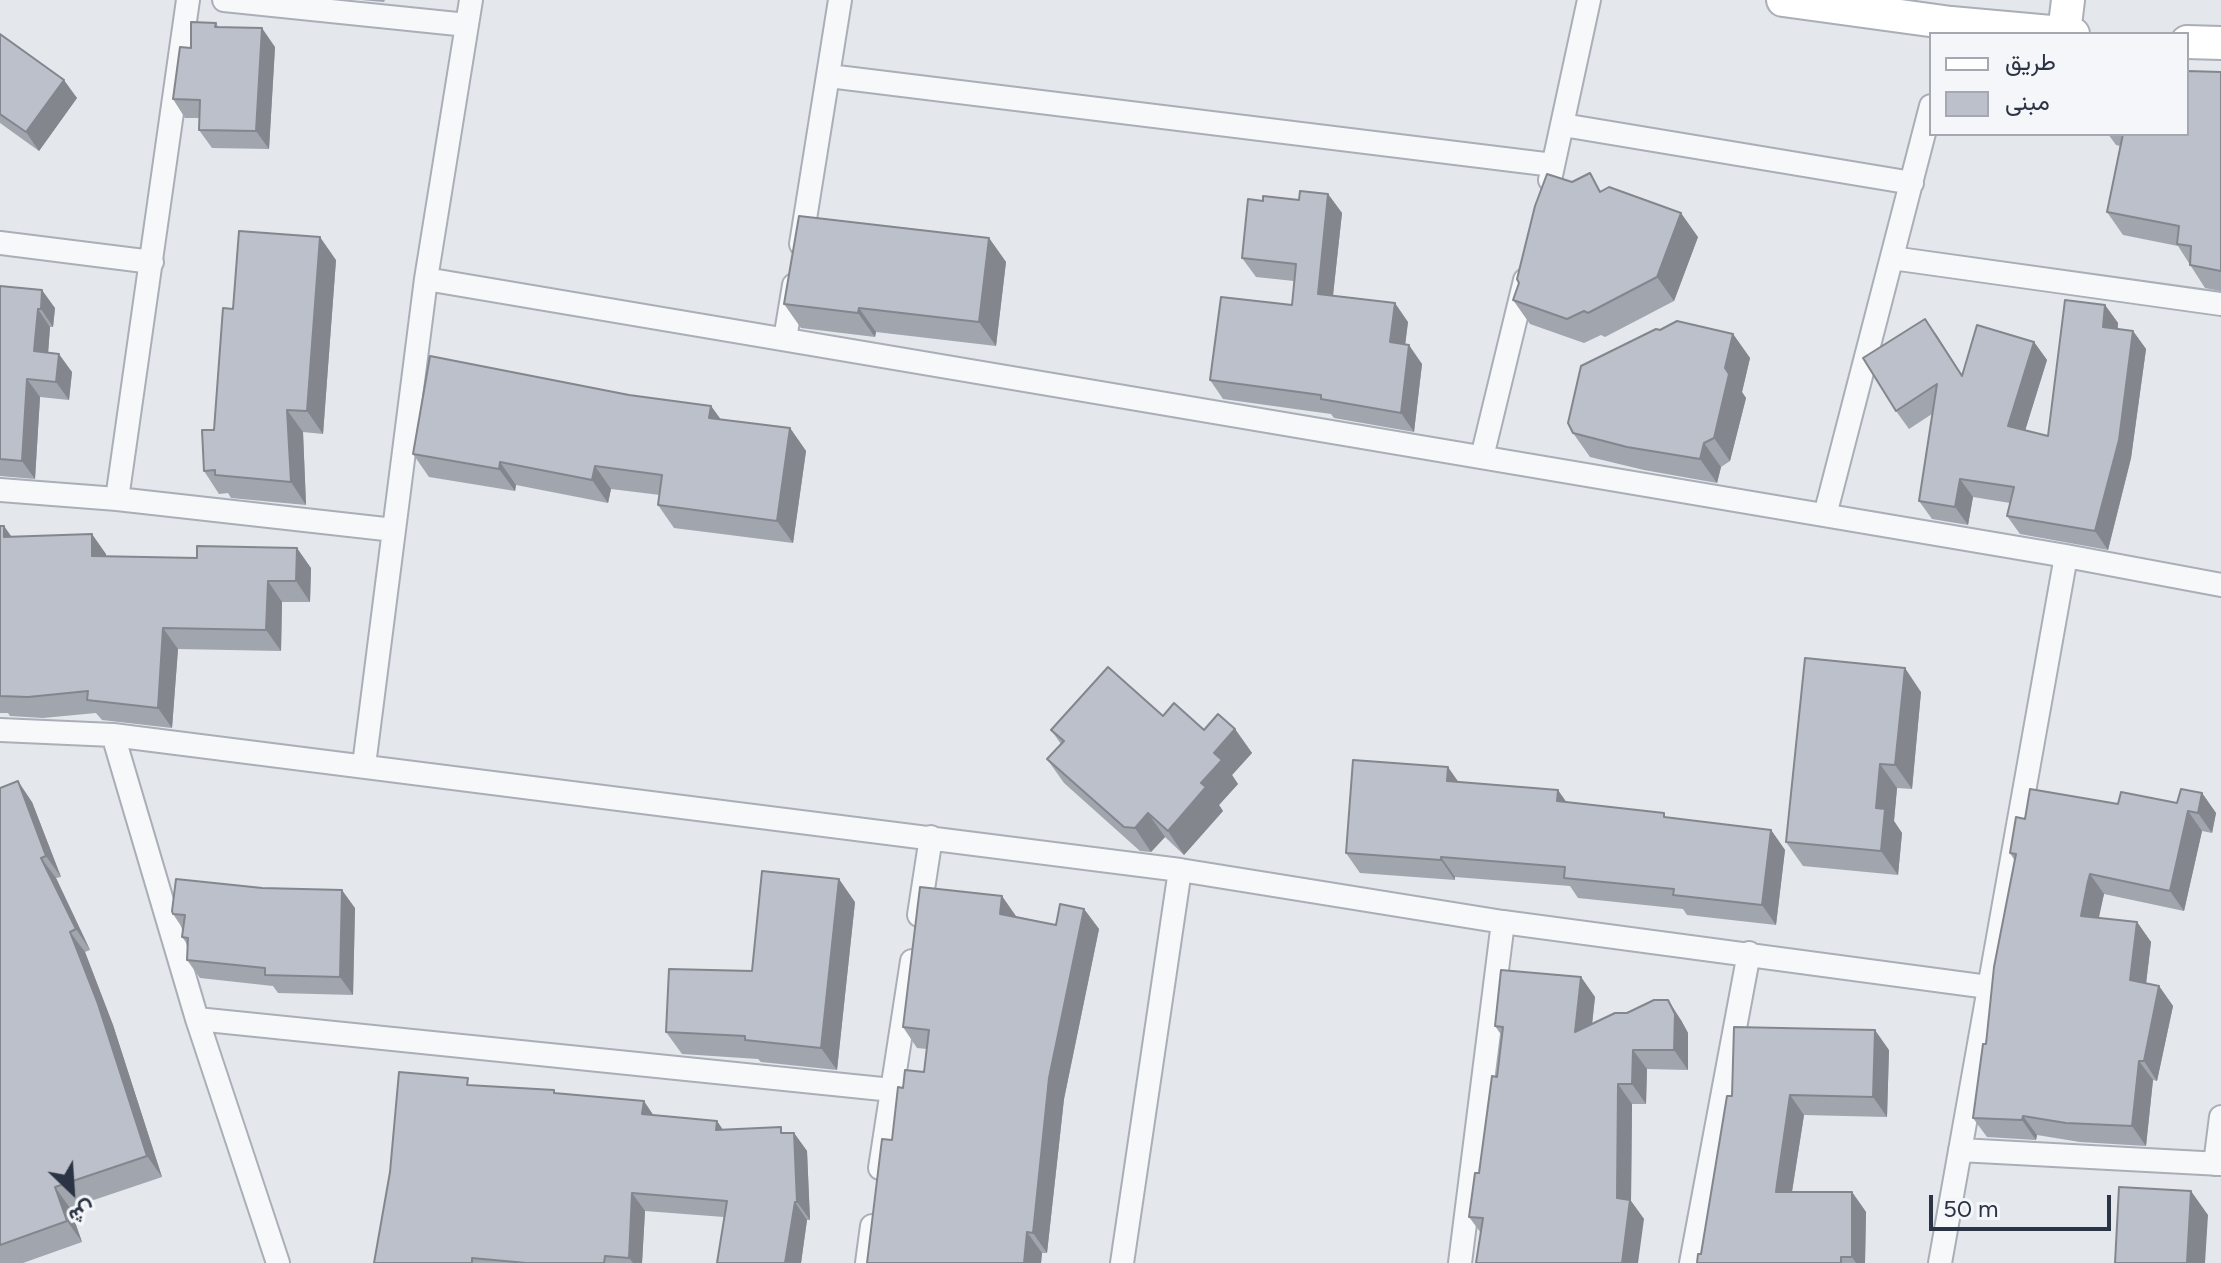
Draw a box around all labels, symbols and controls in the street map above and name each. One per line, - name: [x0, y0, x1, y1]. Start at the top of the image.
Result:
- legend: [1929, 32, 2189, 136]
- text: طريق: [2005, 47, 2056, 76]
- text: مبنى: [2005, 87, 2050, 116]
- north arrow: [32, 1151, 112, 1231]
- scale bar: [1933, 1179, 2115, 1229]
- text: 50 m: [1943, 1194, 1999, 1223]
- text: ش: [65, 1195, 100, 1231]

